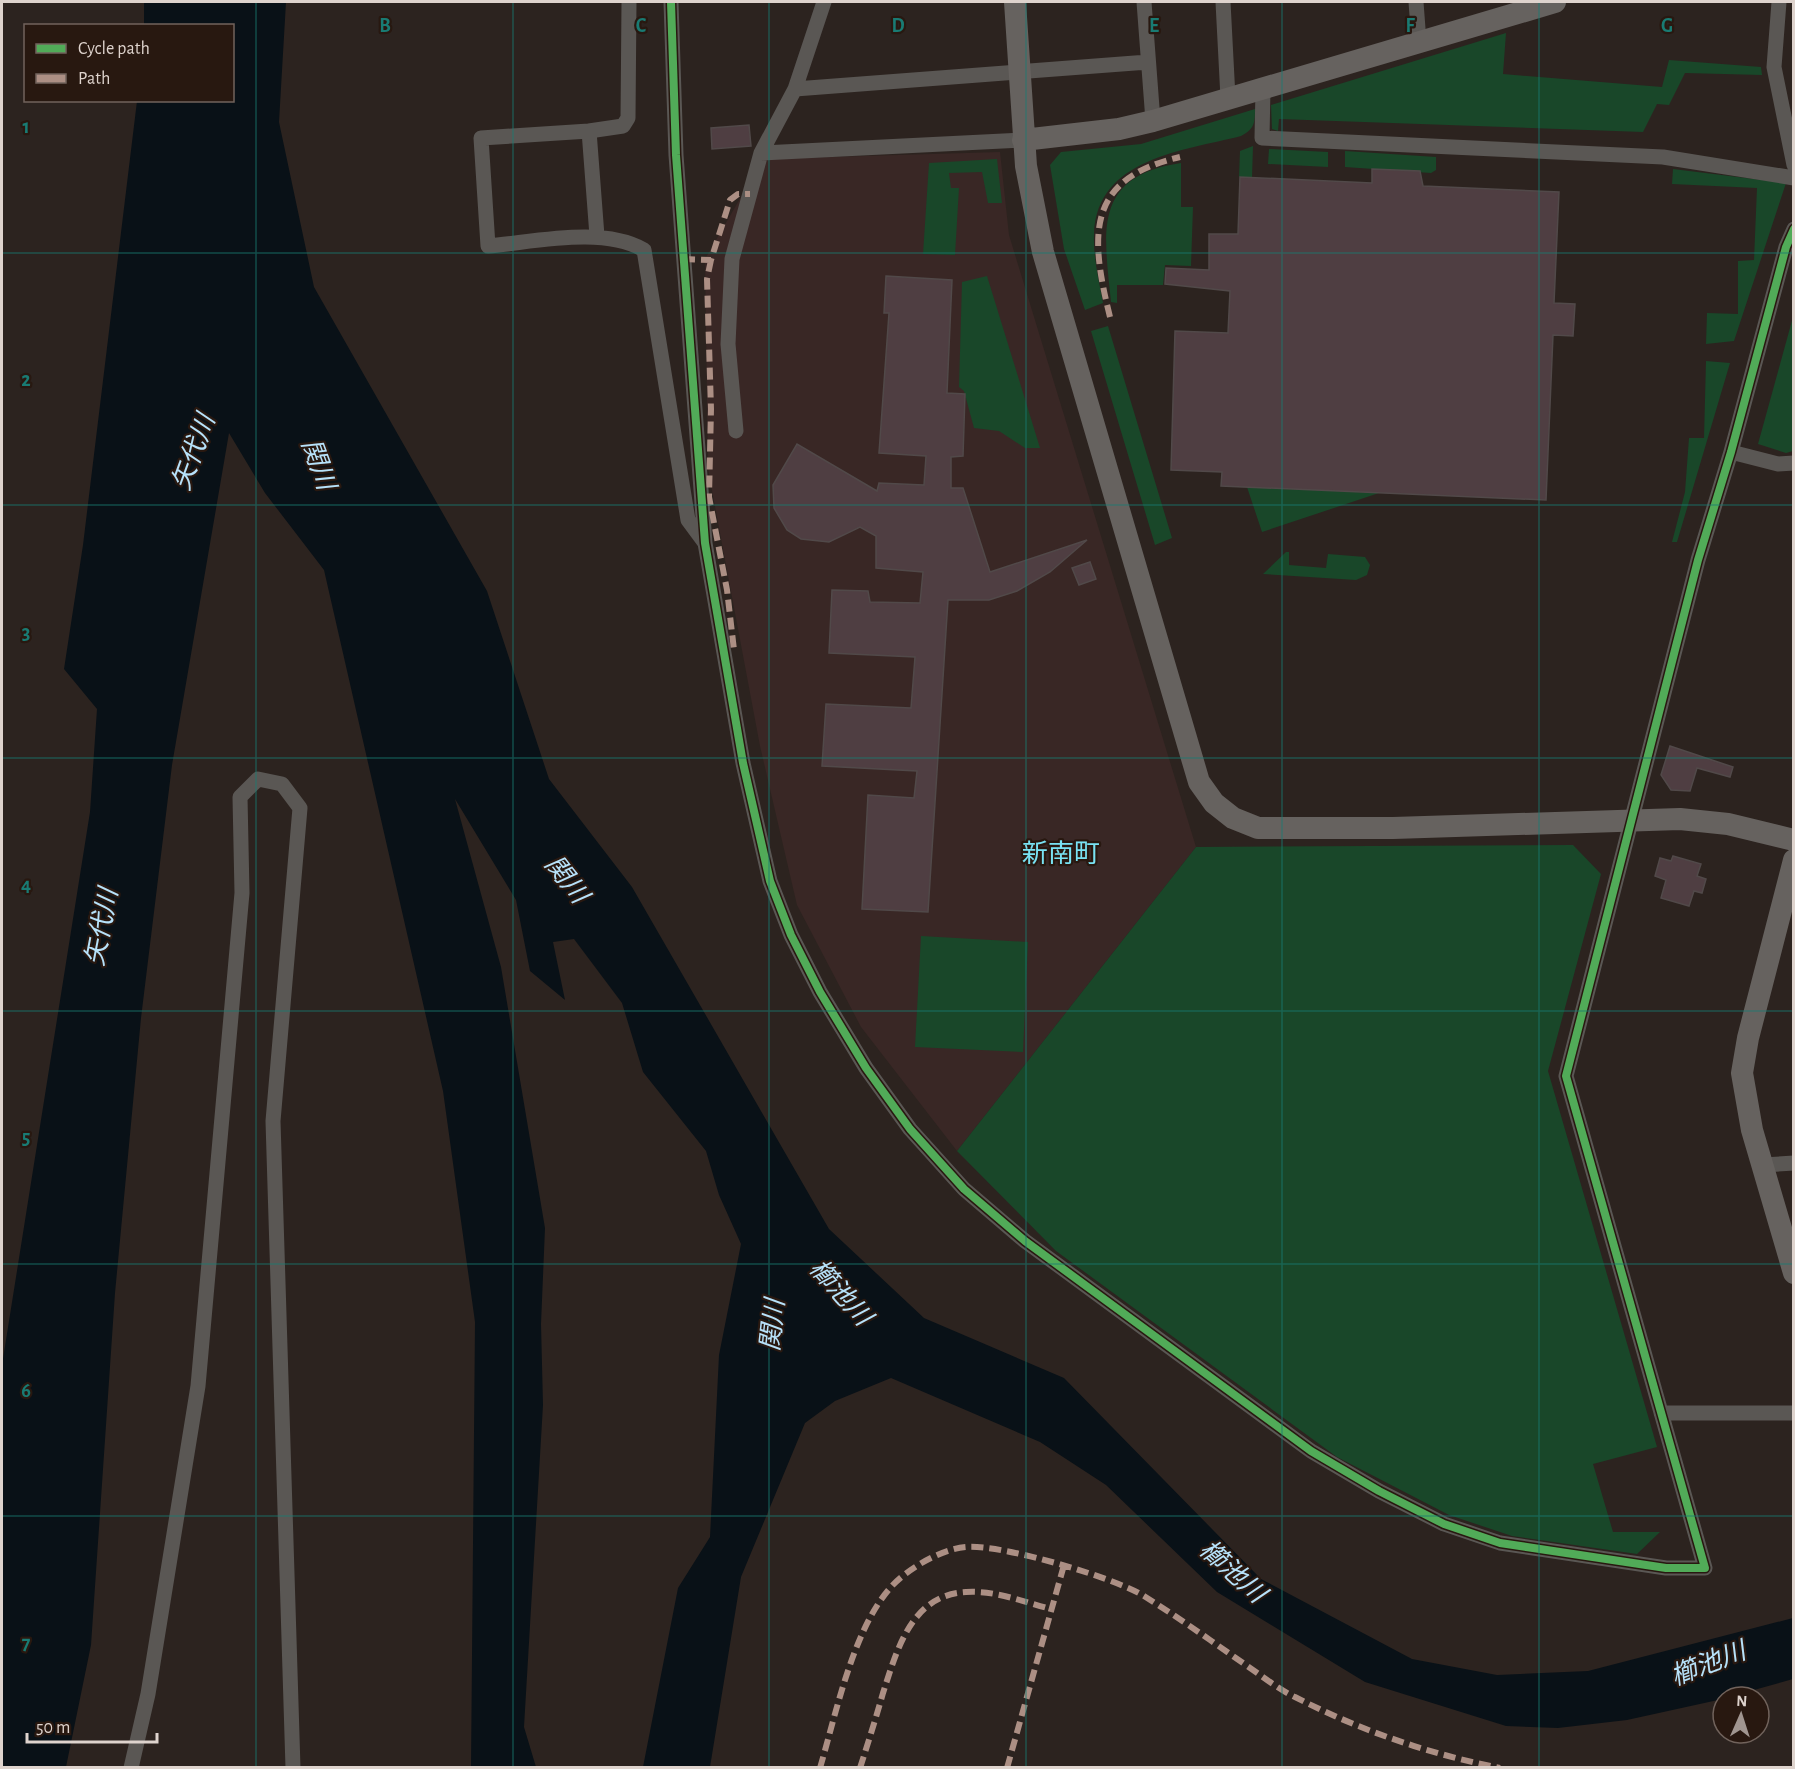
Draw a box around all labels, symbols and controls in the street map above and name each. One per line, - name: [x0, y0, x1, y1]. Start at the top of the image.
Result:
- text: B: [379, 16, 391, 36]
- text: C: [636, 16, 647, 36]
- text: D: [891, 16, 905, 36]
- text: E: [1149, 16, 1159, 36]
- text: F: [1405, 16, 1415, 36]
- text: G: [1661, 16, 1673, 36]
- legend: [24, 24, 234, 102]
- text: Cycle path: [78, 40, 150, 58]
- text: Path: [78, 70, 110, 88]
- text: 1: [22, 117, 30, 137]
- text: 2: [21, 370, 31, 390]
- water label: 矢代川: [167, 408, 221, 493]
- water label: 関川: [297, 435, 340, 496]
- text: 3: [22, 623, 30, 643]
- district label: 新南町: [1022, 840, 1100, 867]
- water label: 関川: [540, 851, 594, 910]
- text: 4: [21, 875, 31, 895]
- water label: 矢代川: [81, 883, 123, 968]
- text: 5: [22, 1128, 30, 1148]
- water label: 櫛池川: [804, 1254, 879, 1333]
- water label: 関川: [757, 1295, 789, 1352]
- text: 6: [21, 1381, 31, 1401]
- water label: 櫛池川: [1195, 1535, 1273, 1610]
- text: 7: [22, 1633, 31, 1653]
- water label: 櫛池川: [1667, 1636, 1752, 1690]
- north arrow: [1711, 1685, 1771, 1745]
- text: N: [1736, 1693, 1748, 1709]
- scale bar: [27, 1706, 158, 1744]
- text: 50 m: [36, 1719, 70, 1737]

